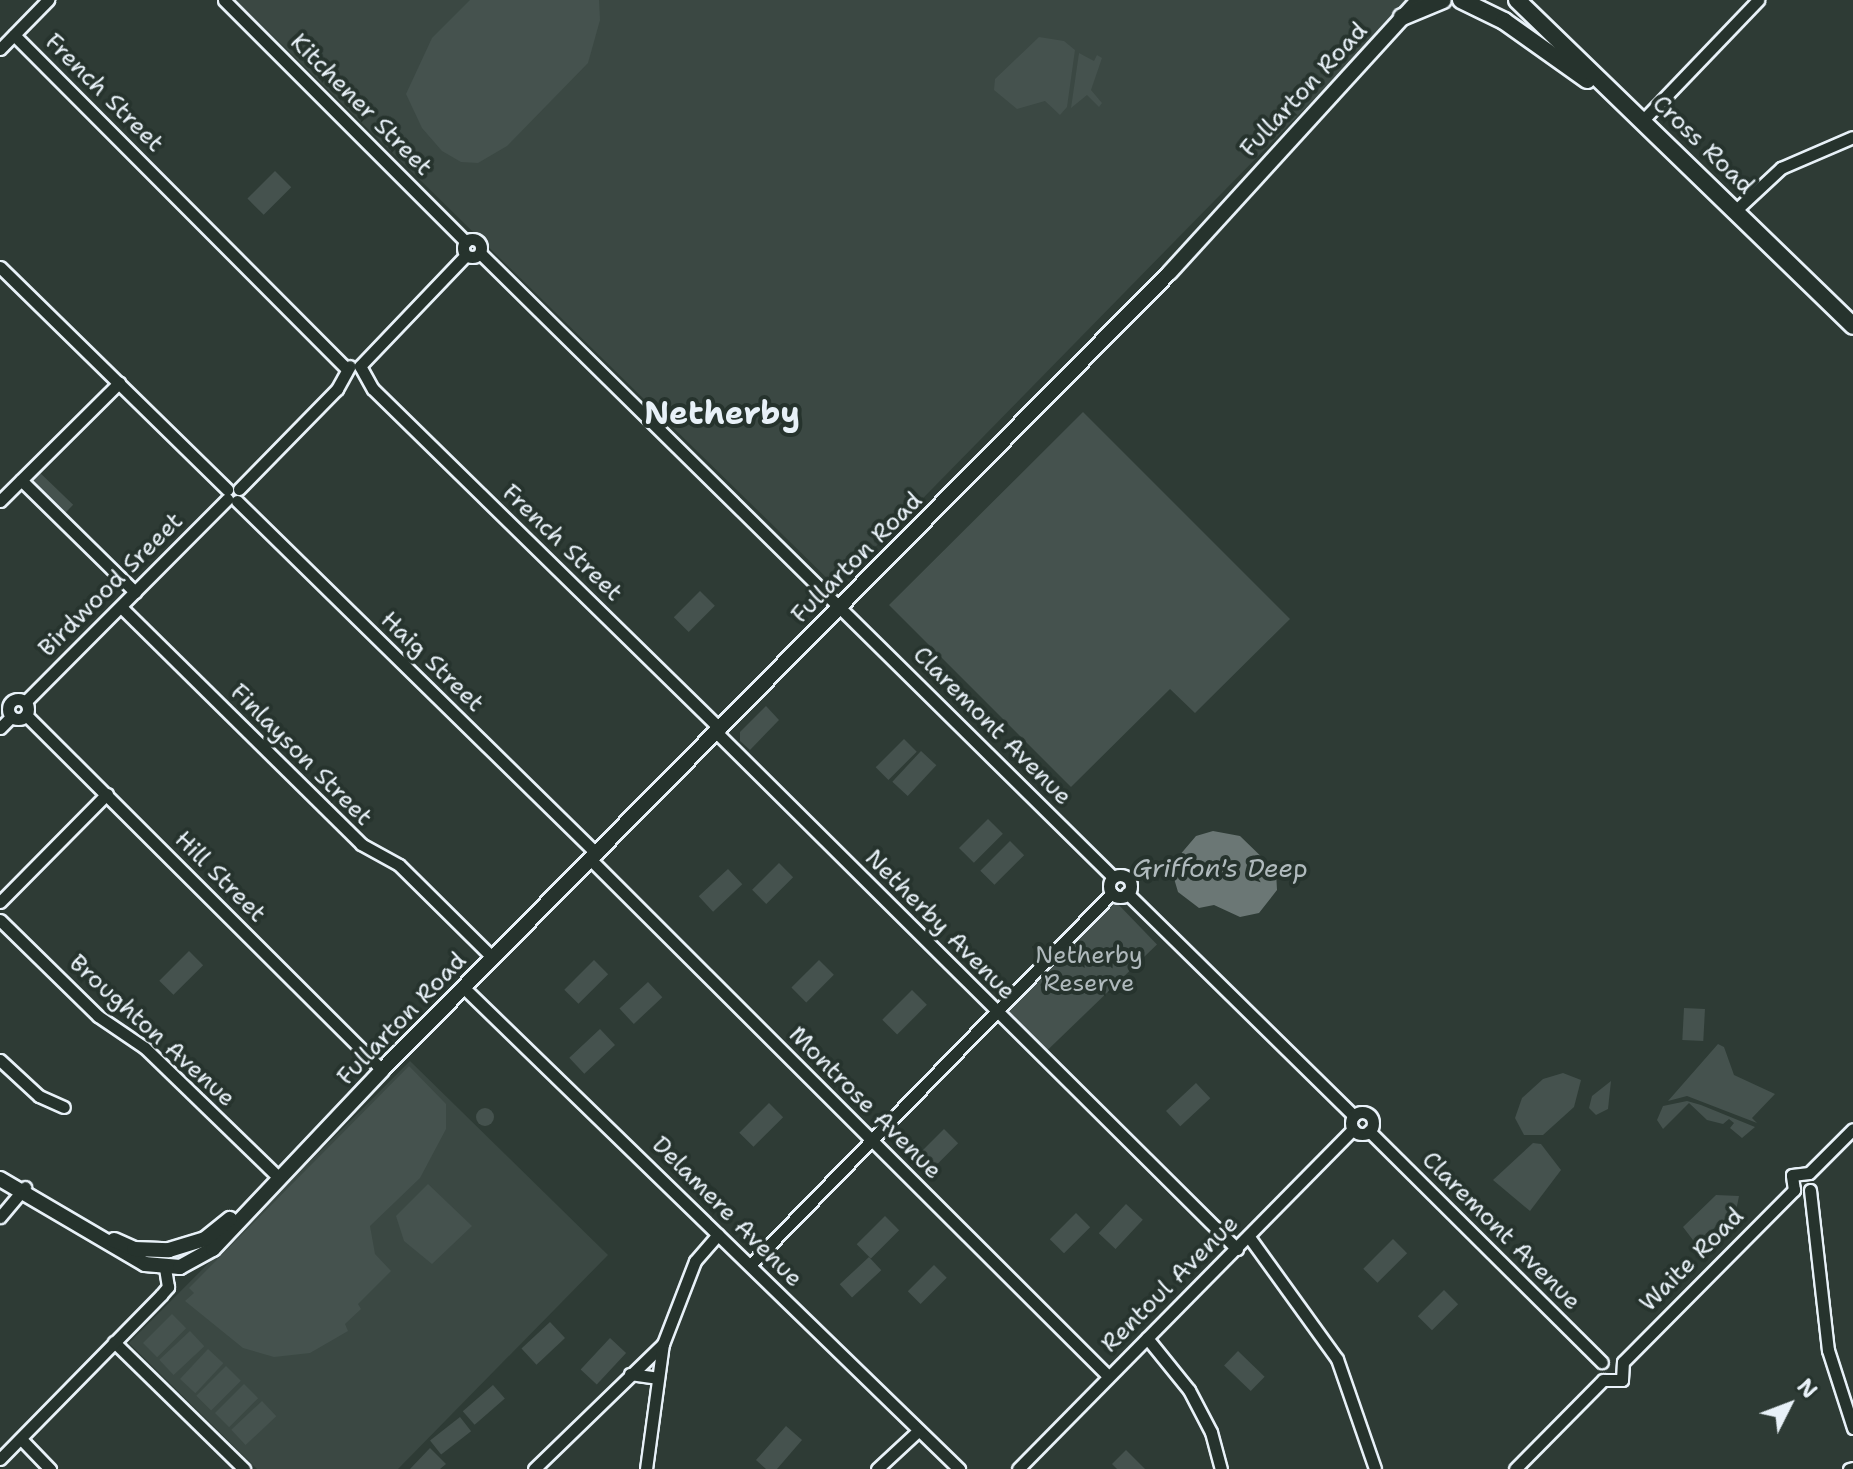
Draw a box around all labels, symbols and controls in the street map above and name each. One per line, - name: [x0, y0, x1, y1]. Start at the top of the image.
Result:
- street label: Fullarton Road: [1234, 17, 1374, 163]
- street label: French Street: [39, 28, 169, 158]
- street label: Kitchener Street: [284, 28, 438, 182]
- street label: Cross Road: [1646, 90, 1760, 200]
- district label: Netherby: [644, 394, 800, 432]
- street label: French Street: [496, 479, 628, 607]
- street label: Fullarton Road: [786, 487, 928, 629]
- street label: Birdwood Sreeet: [33, 507, 189, 663]
- street label: Haig Street: [375, 606, 489, 718]
- street label: Claremont Avenue: [907, 641, 1077, 811]
- street label: Finlayson Street: [224, 678, 378, 832]
- street label: Hill Street: [168, 825, 272, 929]
- street label: Netherby Avenue: [859, 844, 1021, 1006]
- water label: Griffon's Deep: [1132, 852, 1308, 884]
- park label: Netherby Reserve: [1035, 942, 1143, 998]
- street label: Fullarton Road: [331, 947, 473, 1091]
- street label: Broughton Avenue: [63, 949, 241, 1113]
- street label: Montrose Avenue: [783, 1021, 947, 1185]
- street label: Delamere Avenue: [646, 1131, 808, 1293]
- street label: Claremont Avenue: [1416, 1146, 1586, 1316]
- street label: Waite Road: [1634, 1202, 1750, 1318]
- street label: Rentoul Avenue: [1095, 1209, 1245, 1359]
- north arrow: [1749, 1365, 1829, 1445]
- text: N: [1791, 1372, 1824, 1405]

